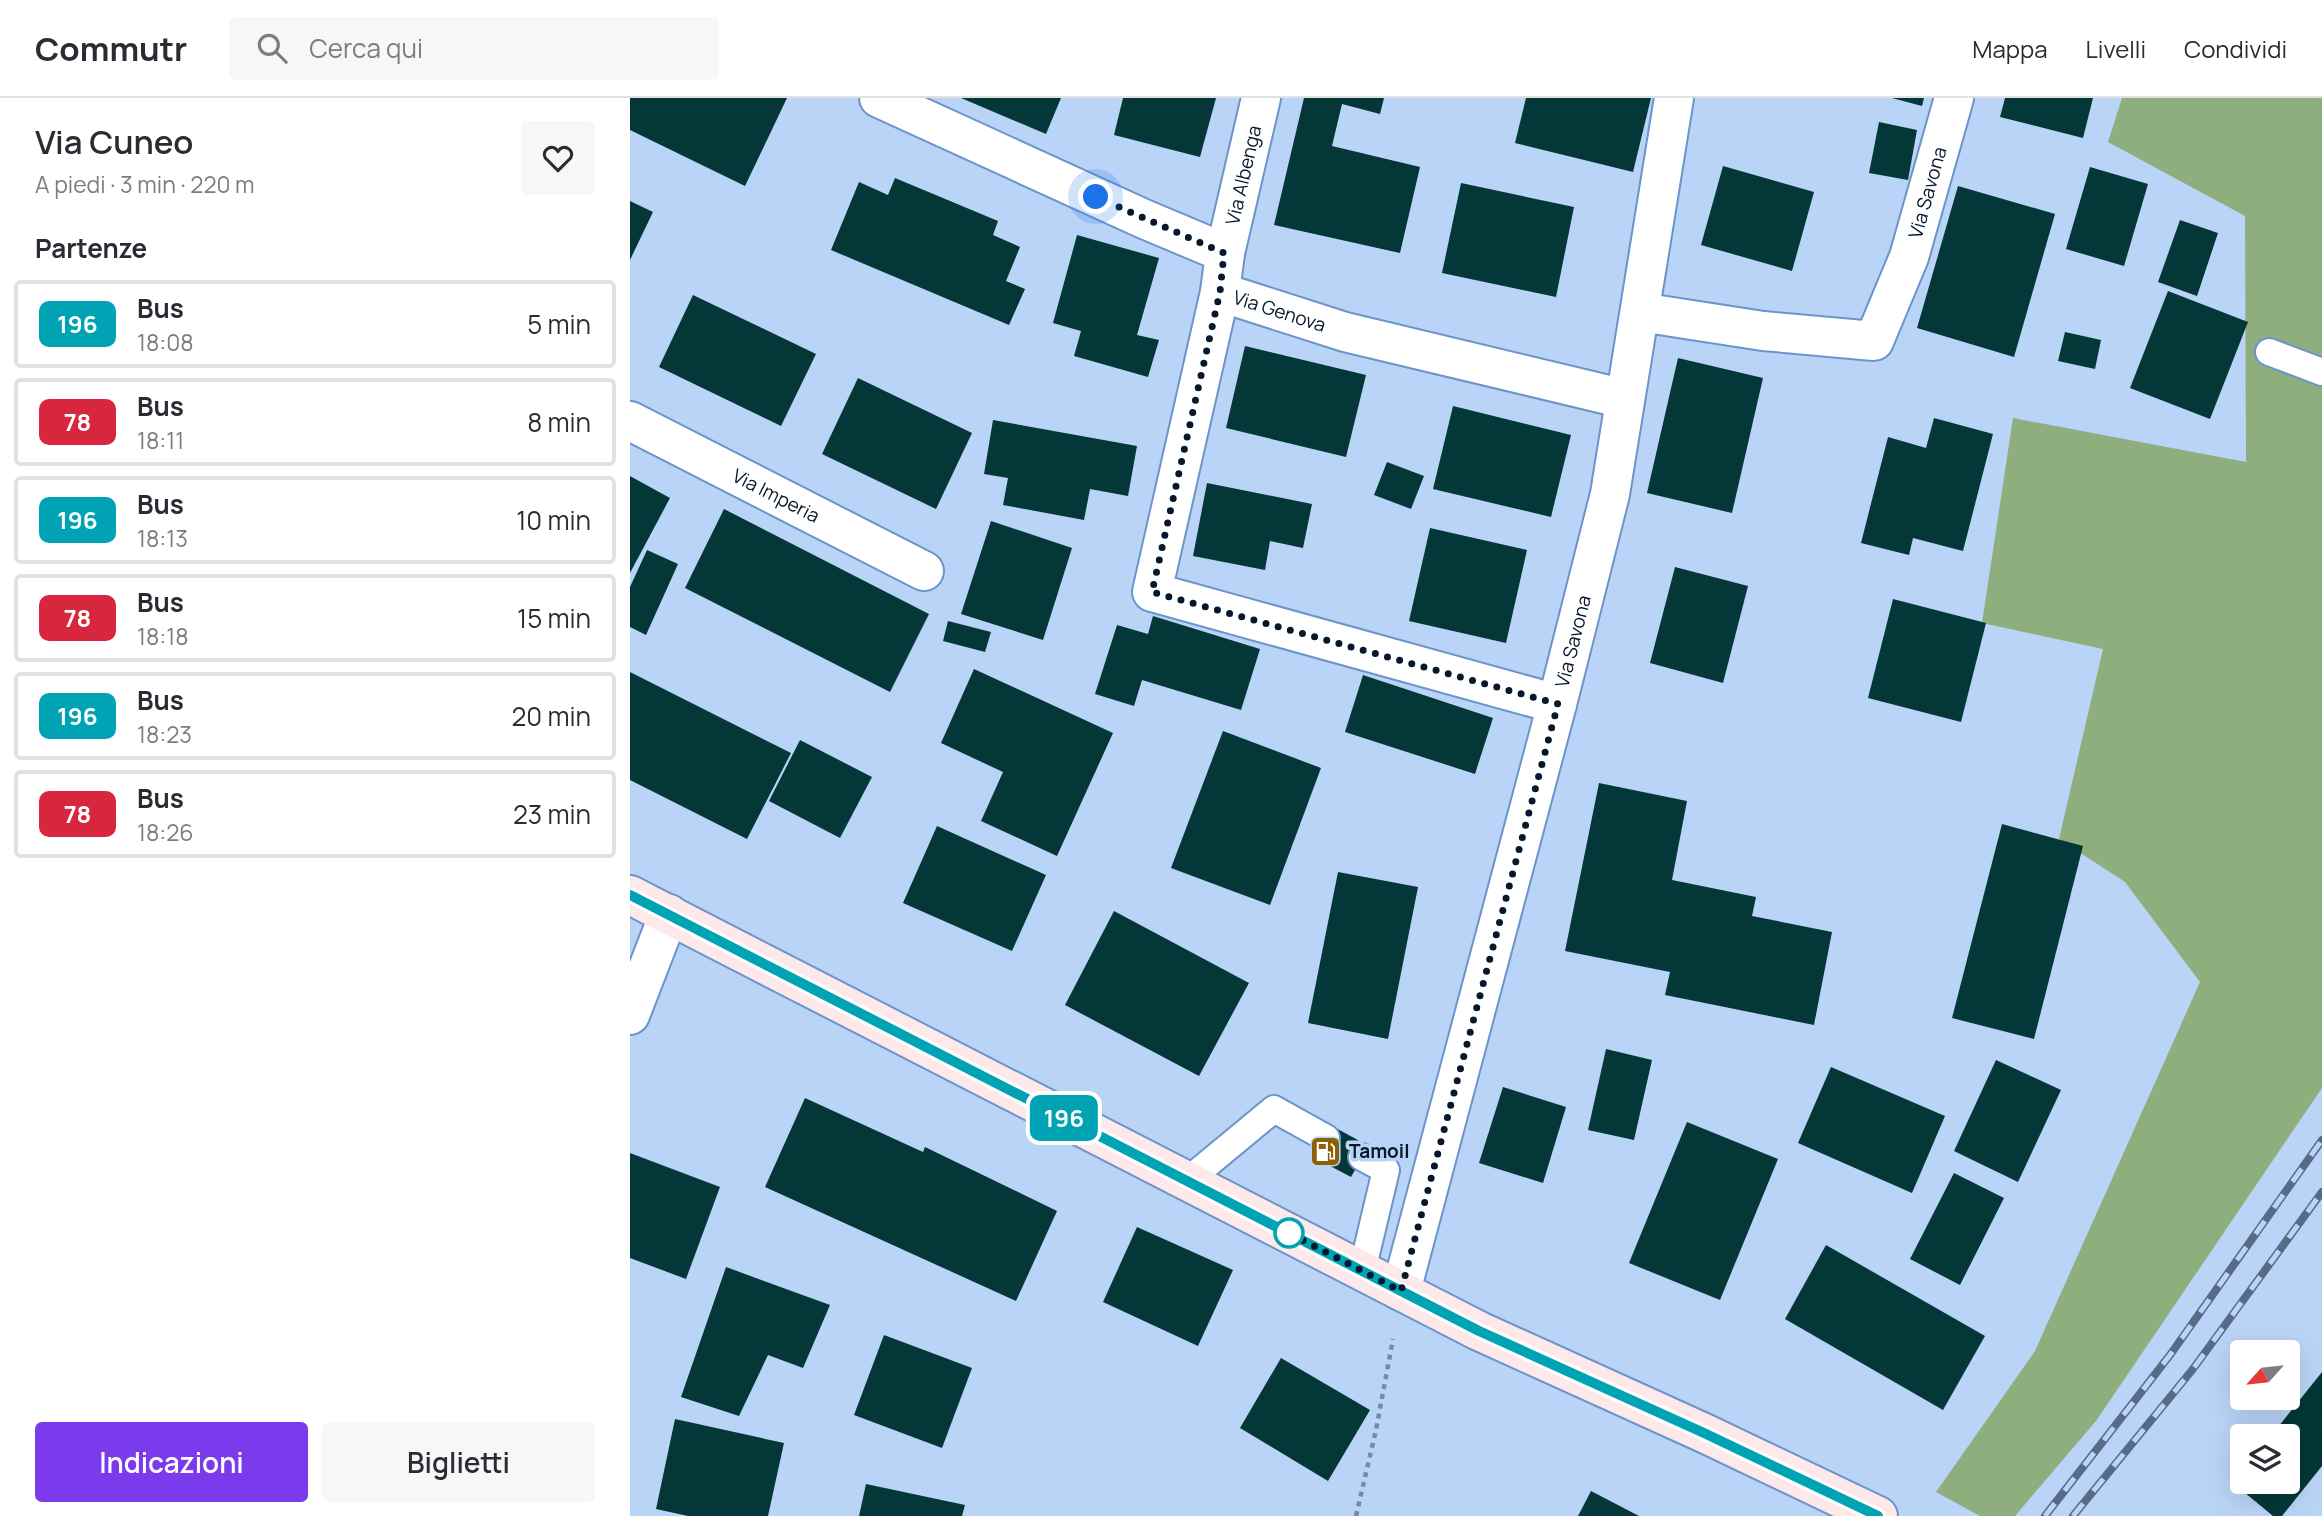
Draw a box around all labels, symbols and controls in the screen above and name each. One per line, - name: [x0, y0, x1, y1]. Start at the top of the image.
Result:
- search box: [229, 17, 719, 80]
- text: Commutr: [35, 26, 187, 71]
- icon: search: [253, 29, 291, 67]
- text: Cerca qui: [309, 30, 423, 66]
- text: Mappa: [1972, 32, 2048, 65]
- text: Livelli: [2086, 32, 2146, 65]
- text: Condividi: [2184, 32, 2287, 65]
- text: Via Cuneo: [35, 119, 193, 164]
- button: heart: [521, 121, 595, 195]
- street label: Via Albenga: [1219, 123, 1267, 227]
- street label: Via Savona: [1902, 144, 1953, 241]
- text: A piedi · 3 min · 220 m: [35, 168, 255, 200]
- your location: [1078, 179, 1113, 214]
- text: Partenze: [35, 230, 147, 266]
- street label: Via Genova: [1230, 284, 1329, 338]
- text: Bus: [137, 290, 184, 326]
- text: 5 min: [527, 306, 591, 342]
- text: 196: [57, 307, 98, 340]
- text: 18:08: [137, 326, 194, 358]
- text: Bus: [137, 388, 184, 424]
- text: 8 min: [527, 404, 591, 440]
- text: 78: [64, 405, 91, 438]
- text: 18:11: [137, 424, 184, 456]
- street label: Via Imperia: [728, 462, 824, 529]
- text: Bus: [137, 486, 184, 522]
- text: 10 min: [516, 502, 591, 538]
- text: 196: [57, 503, 98, 536]
- text: 18:13: [137, 522, 188, 554]
- text: Bus: [137, 584, 184, 620]
- street label: Via Savona: [1549, 592, 1597, 690]
- text: 15 min: [517, 600, 591, 636]
- text: 78: [64, 601, 91, 634]
- text: 18:18: [137, 620, 189, 652]
- text: Bus: [137, 682, 184, 718]
- text: 20 min: [512, 698, 591, 734]
- text: 196: [57, 699, 98, 732]
- text: 18:23: [137, 718, 192, 750]
- text: Bus: [137, 780, 184, 816]
- text: 23 min: [513, 796, 591, 832]
- text: 78: [64, 797, 91, 830]
- text: 18:26: [137, 816, 194, 848]
- line badge: 196: [1024, 1095, 1104, 1141]
- text: 196: [1044, 1101, 1084, 1134]
- fuel station icon: Tamoil: [1309, 1134, 1343, 1168]
- place label: Tamoil: [1349, 1138, 1409, 1164]
- unlabelled marker: [1274, 1218, 1304, 1248]
- north arrow: [2230, 1340, 2300, 1410]
- map controls: [2230, 1340, 2300, 1494]
- button: Indicazioni: [35, 1422, 308, 1502]
- button: Biglietti: [322, 1422, 595, 1502]
- button: layers: [2230, 1424, 2300, 1494]

